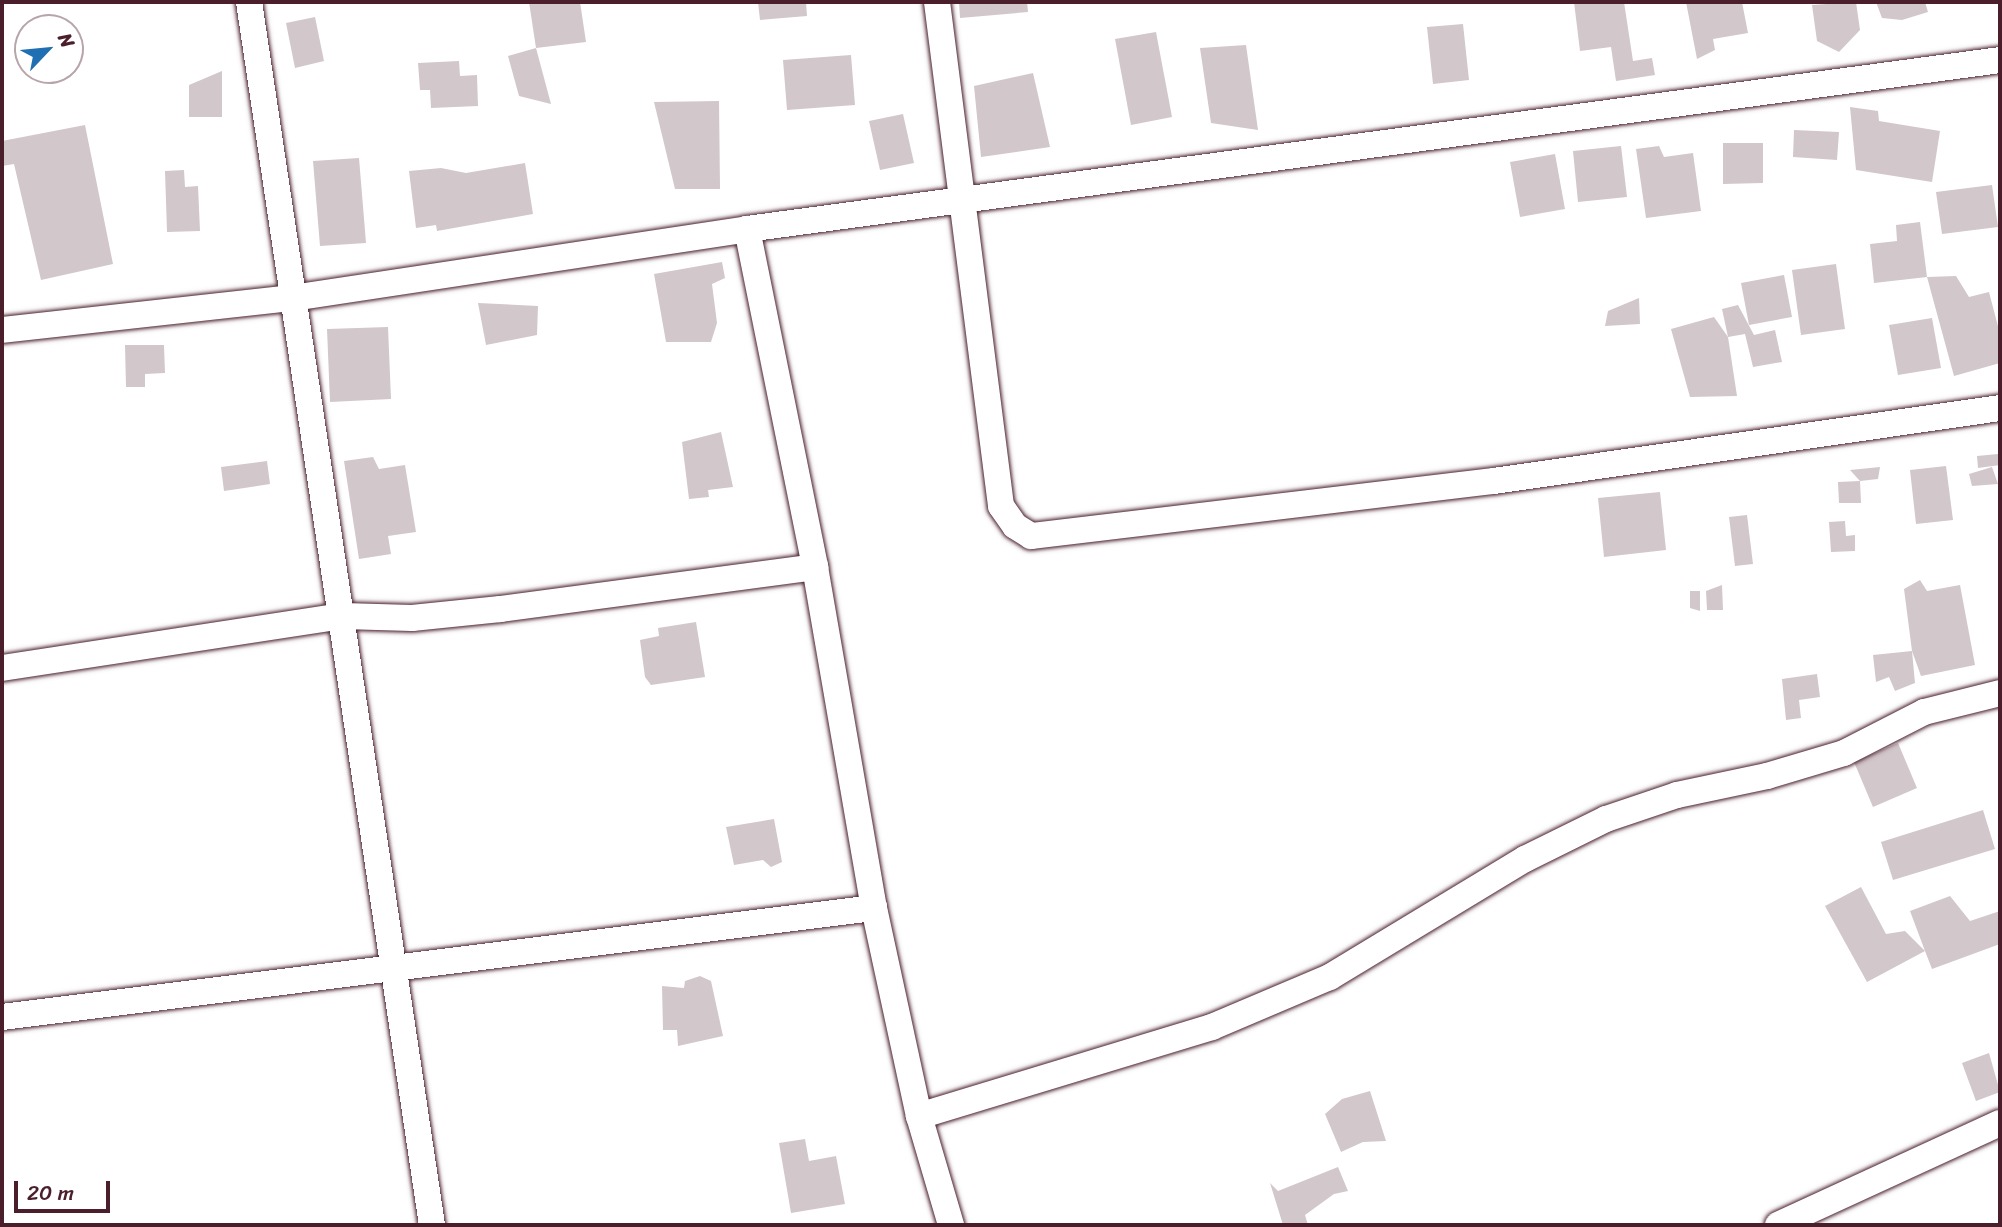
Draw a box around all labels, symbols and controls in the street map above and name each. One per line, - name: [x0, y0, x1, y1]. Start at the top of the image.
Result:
- north arrow: [14, 14, 84, 84]
- text: N: [49, 27, 84, 54]
- scale bar: [18, 1168, 114, 1212]
- text: 20 m: [27, 1174, 74, 1212]

